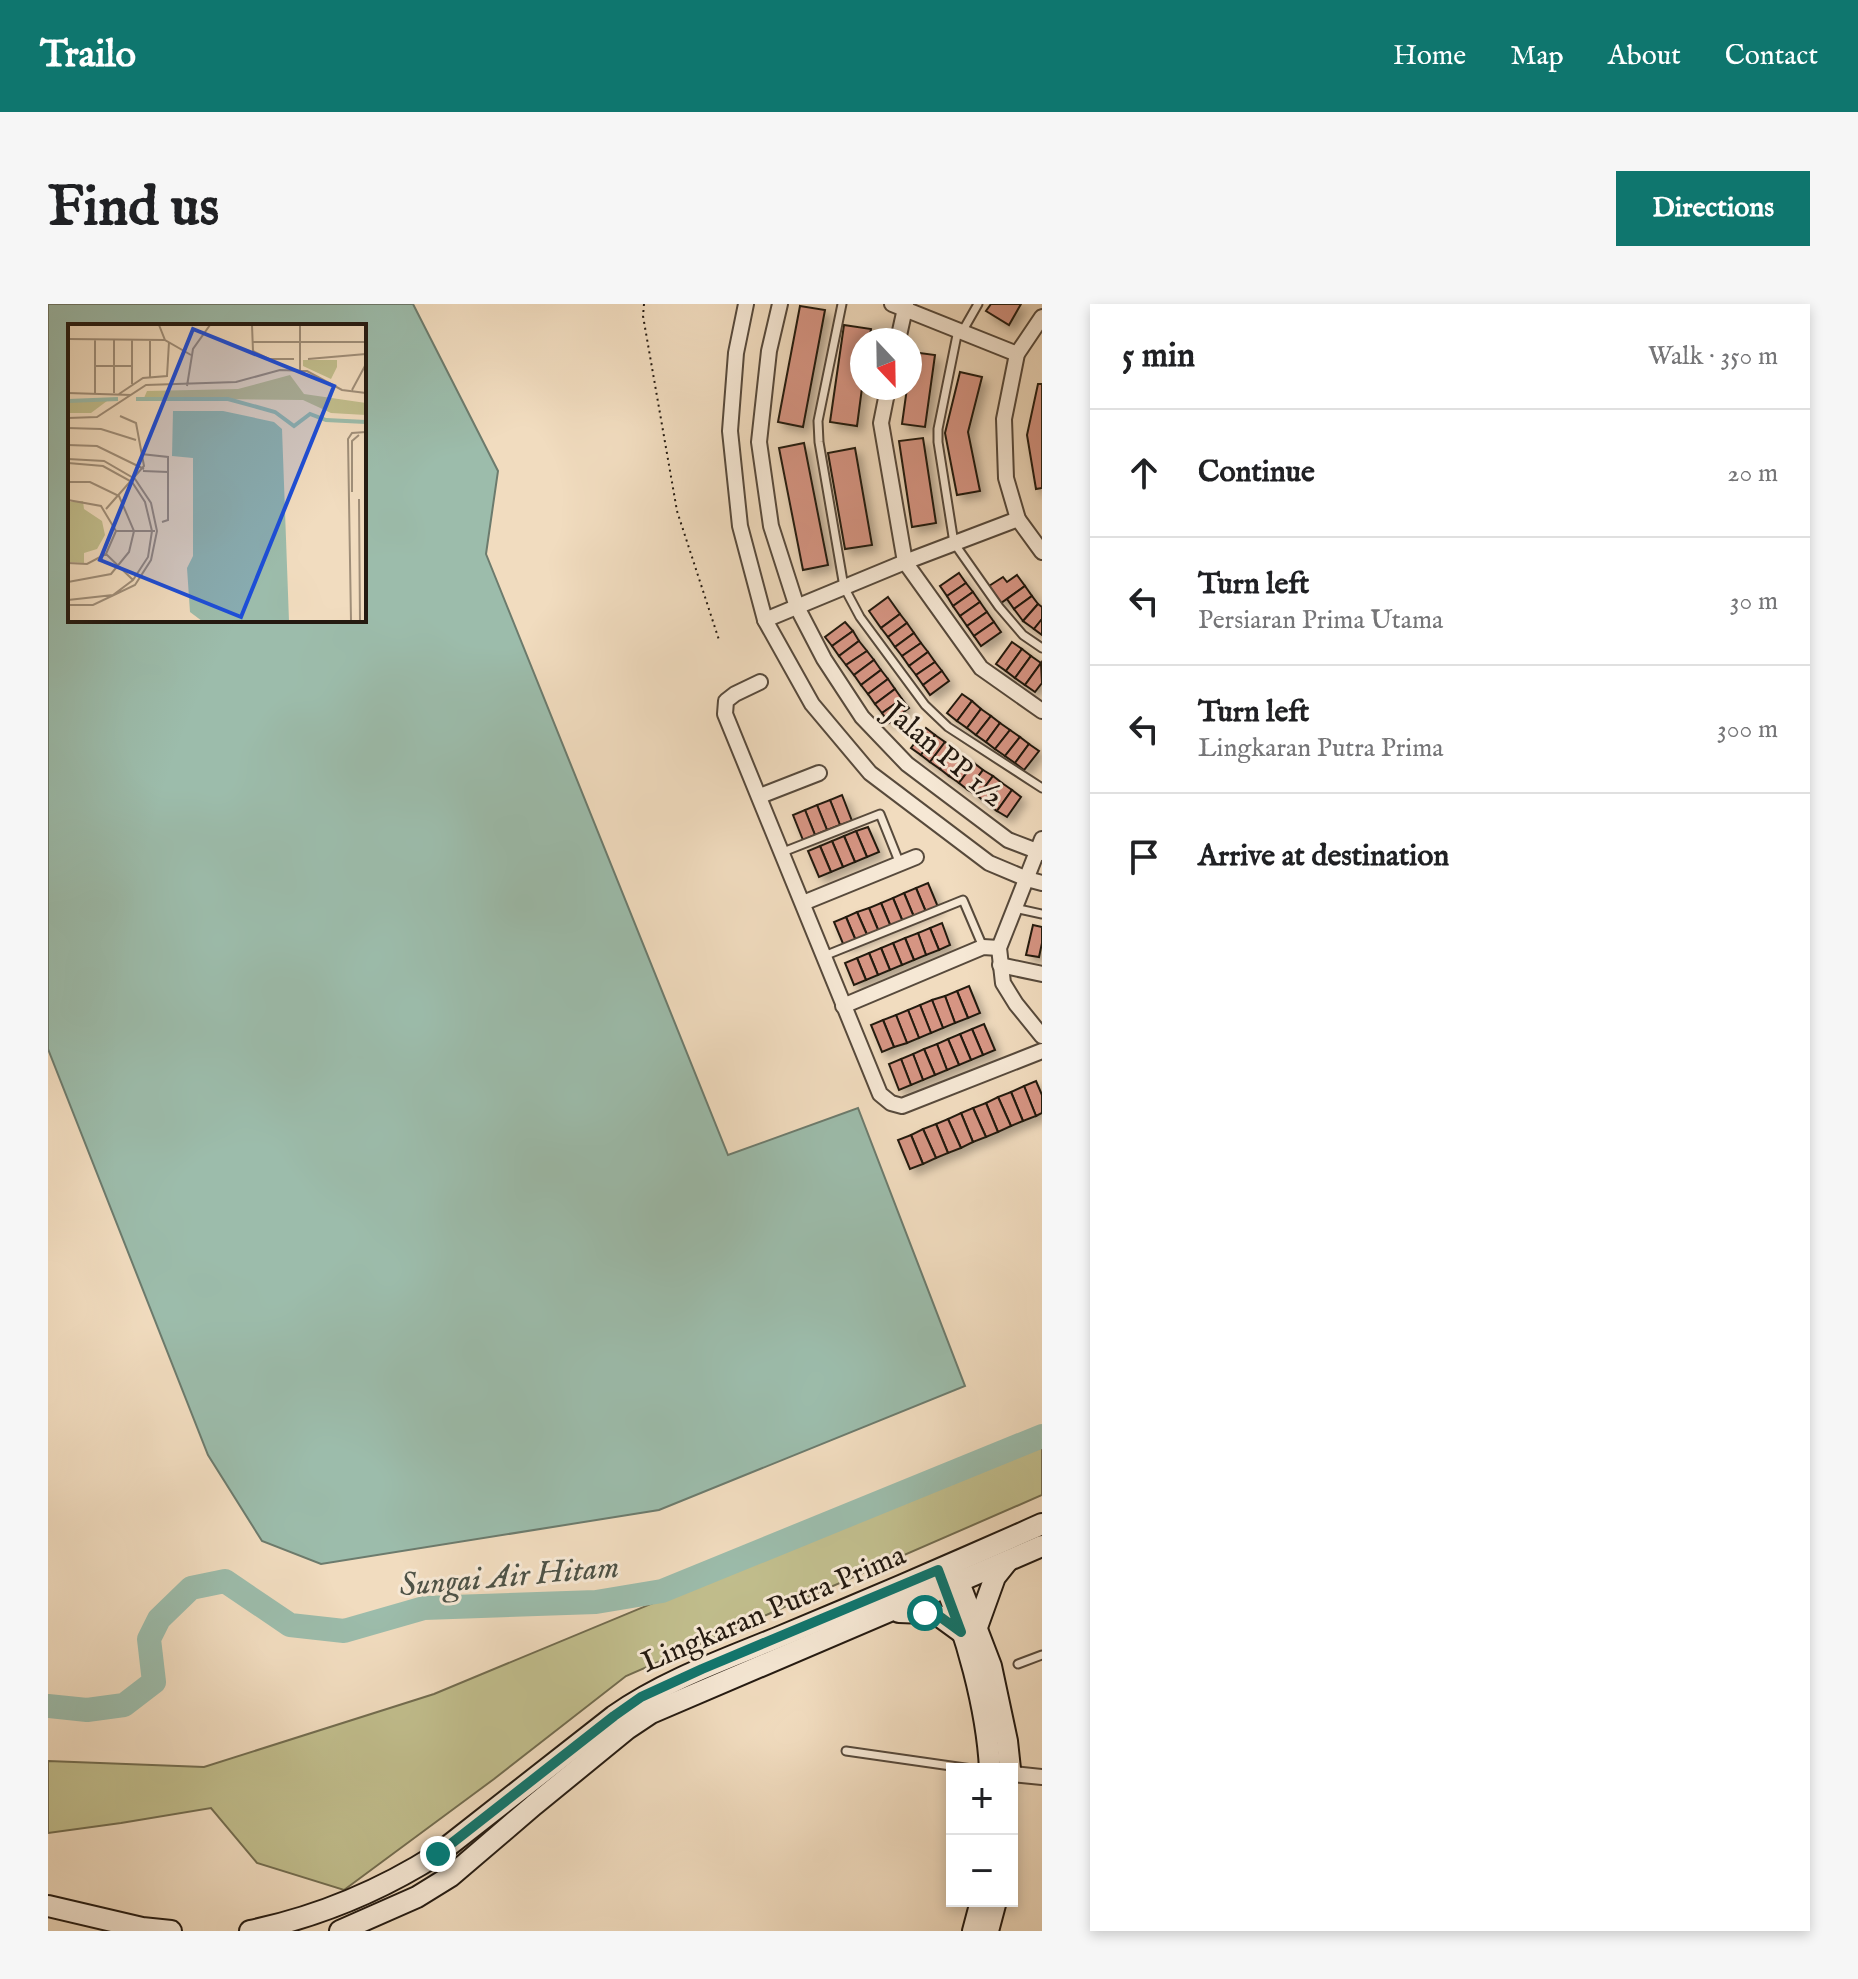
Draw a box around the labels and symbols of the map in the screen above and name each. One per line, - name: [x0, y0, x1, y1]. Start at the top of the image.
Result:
- inset map: [68, 324, 366, 622]
- north arrow: [850, 328, 922, 400]
- street label: Jalan PP 1/2: [874, 693, 1011, 817]
- street label: Lingkaran Putra Prima: [636, 1537, 912, 1683]
- water label: Sungai Air Hitam: [398, 1547, 621, 1608]
- route start: [907, 1595, 943, 1631]
- route end: [420, 1836, 456, 1872]

